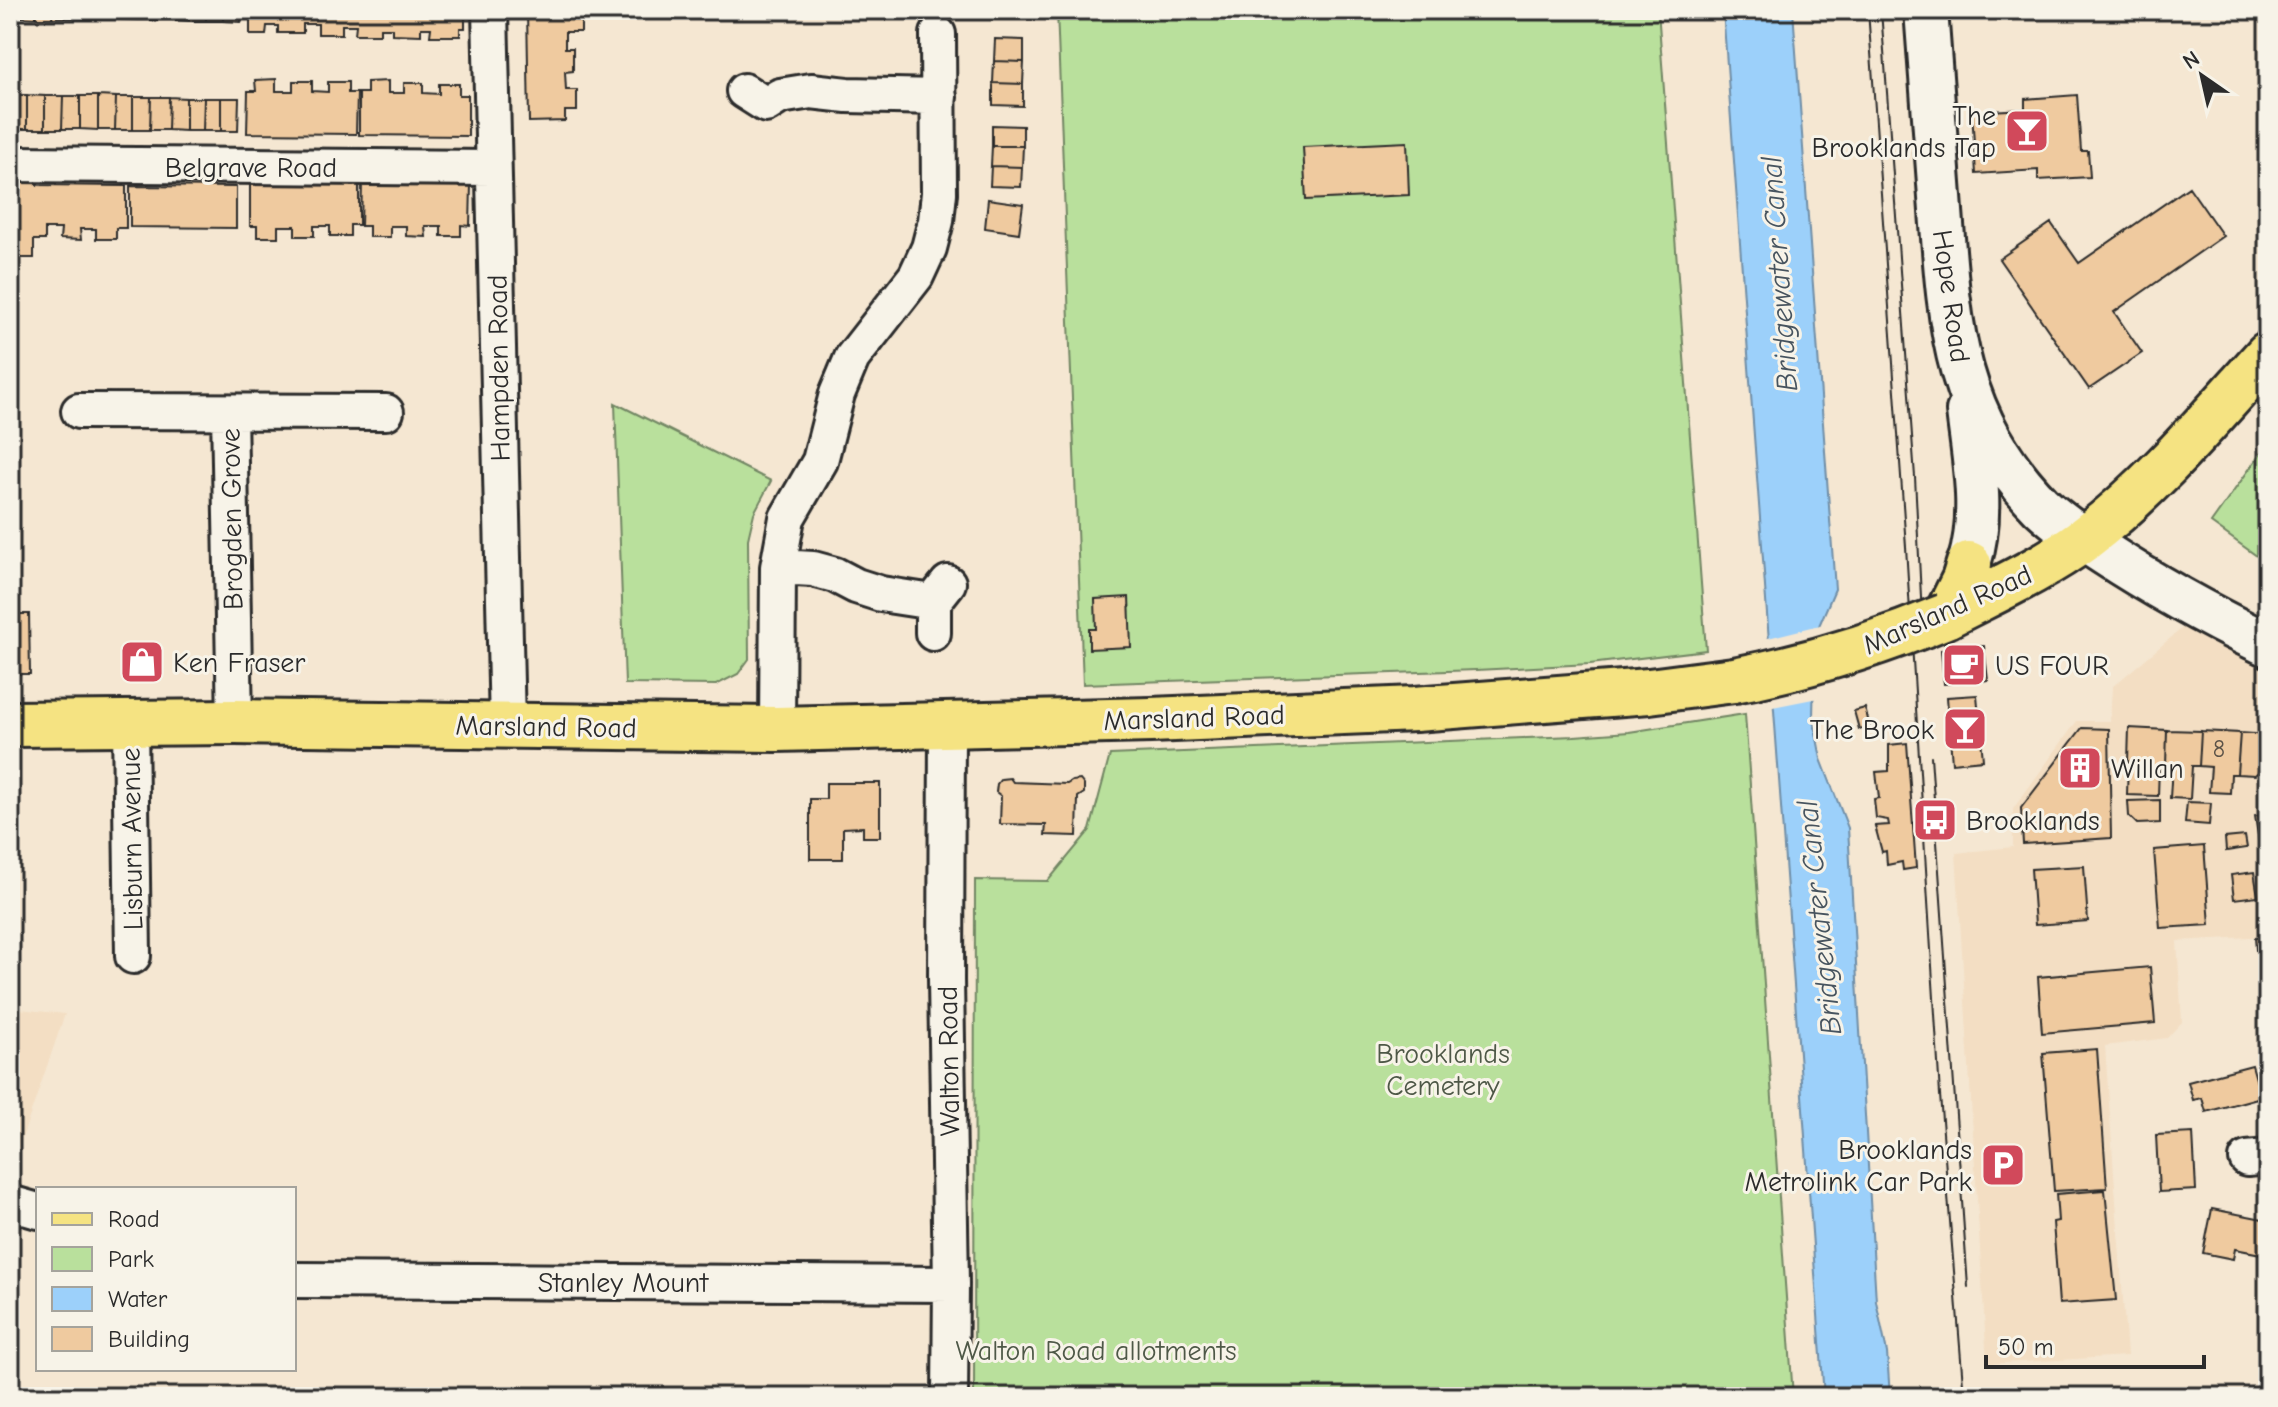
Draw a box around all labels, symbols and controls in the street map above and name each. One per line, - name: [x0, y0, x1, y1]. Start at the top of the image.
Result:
- north arrow: [2162, 36, 2242, 116]
- text: N: [2178, 45, 2205, 75]
- place label: The Brooklands Tap: [1812, 100, 1996, 164]
- bar icon: The Brooklands Tap: [2003, 107, 2051, 155]
- street label: Belgrave Road: [165, 152, 337, 184]
- water label: Bridgewater Canal: [1754, 155, 1805, 393]
- street label: Hope Road: [1926, 228, 1976, 365]
- street label: Hampden Road: [481, 274, 517, 462]
- street label: Brogden Grove: [214, 428, 250, 610]
- street label: Marsland Road: [1858, 558, 2037, 661]
- shop icon: Ken Fraser: [118, 638, 166, 686]
- cafe icon: US FOUR: [1940, 641, 1988, 689]
- place label: Ken Fraser: [173, 647, 305, 679]
- place label: US FOUR: [1995, 650, 2109, 682]
- street label: Marsland Road: [1103, 699, 1285, 737]
- bar icon: The Brook: [1941, 705, 1989, 753]
- street label: Marsland Road: [455, 709, 637, 745]
- place label: The Brook: [1810, 714, 1934, 746]
- house number: 8: [2213, 735, 2225, 763]
- building icon: Willan: [2056, 744, 2104, 792]
- street label: Lisburn Avenue: [114, 747, 150, 931]
- place label: Willan: [2111, 753, 2184, 785]
- bus stop icon: Brooklands: [1911, 796, 1959, 844]
- water label: Bridgewater Canal: [1790, 799, 1849, 1037]
- place label: Brooklands: [1966, 805, 2100, 837]
- street label: Walton Road: [932, 986, 966, 1136]
- park label: Brooklands Cemetery: [1376, 1038, 1510, 1102]
- place label: Brooklands Metrolink Car Park: [1744, 1134, 1972, 1198]
- parking icon: Brooklands Metrolink Car Park: [1979, 1141, 2027, 1189]
- legend: [36, 1187, 296, 1371]
- text: Road: [108, 1205, 160, 1233]
- text: Park: [108, 1245, 154, 1273]
- street label: Stanley Mount: [538, 1267, 709, 1299]
- text: Water: [108, 1285, 168, 1313]
- scale bar: [1986, 1319, 2204, 1369]
- text: Building: [108, 1325, 190, 1353]
- text: 50 m: [1998, 1333, 2054, 1361]
- park label: Walton Road allotments: [955, 1335, 1237, 1367]

